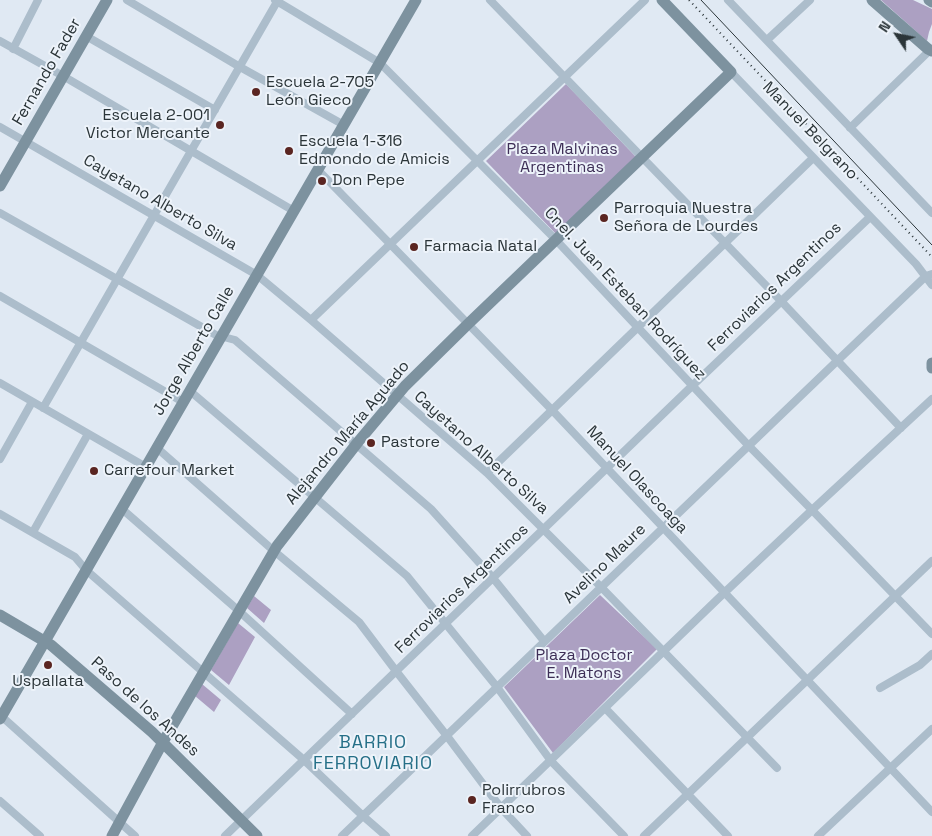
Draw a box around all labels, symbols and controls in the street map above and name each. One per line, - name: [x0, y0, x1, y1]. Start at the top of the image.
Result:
- north arrow: [872, 10, 922, 60]
- street label: Fernando Fader: [9, 15, 85, 129]
- text: N: [874, 18, 895, 36]
- place label: Escuela 2-705 León Gieco: [266, 73, 374, 111]
- street label: Manuel Belgrano: [758, 78, 862, 184]
- marker: Escuela 2-705 León Gieco: [250, 86, 262, 98]
- place label: Escuela 2-001 Victor Mercante: [86, 106, 210, 144]
- marker: Escuela 2-001 Victor Mercante: [214, 119, 226, 131]
- place label: Escuela 1-316 Edmondo de Amicis: [299, 132, 450, 170]
- park label: Plaza Malvinas Argentinas: [506, 140, 618, 178]
- marker: Escuela 1-316 Edmondo de Amicis: [283, 145, 295, 157]
- street label: Cayetano Alberto Silva: [80, 151, 240, 255]
- place label: Don Pepe: [332, 171, 405, 191]
- marker: Don Pepe: [316, 175, 328, 187]
- place label: Parroquia Nuestra Señora de Lourdes: [614, 199, 758, 237]
- street label: Cnel. Juan Esteban Rodríguez: [540, 204, 710, 384]
- marker: Parroquia Nuestra Señora de Lourdes: [598, 212, 610, 224]
- street label: Ferroviarios Argentinos: [704, 218, 846, 356]
- place label: Farmacia Natal: [424, 237, 537, 257]
- marker: Farmacia Natal: [408, 241, 420, 253]
- street label: Jorge Alberto Calle: [149, 283, 239, 419]
- street label: Alejandro María Aguado: [282, 357, 414, 509]
- street label: Cayetano Alberto Silva: [410, 387, 552, 519]
- street label: Manuel Olascoaga: [582, 422, 692, 538]
- place label: Pastore: [381, 433, 440, 453]
- marker: Pastore: [365, 437, 377, 449]
- place label: Carrefour Market: [104, 461, 235, 481]
- marker: Carrefour Market: [88, 465, 100, 477]
- street label: Ferroviarios Argentinos: [391, 520, 533, 658]
- street label: Avelino Maure: [560, 520, 650, 608]
- park label: Plaza Doctor E. Matons: [535, 646, 633, 684]
- street label: Paso de los Andes: [87, 653, 203, 761]
- marker: Uspallata: [42, 659, 54, 671]
- place label: Uspallata: [12, 672, 84, 692]
- district label: BARRIO FERROVIARIO: [312, 732, 434, 774]
- place label: Polirrubros Franco: [482, 781, 565, 819]
- marker: Polirrubros Franco: [466, 794, 478, 806]

